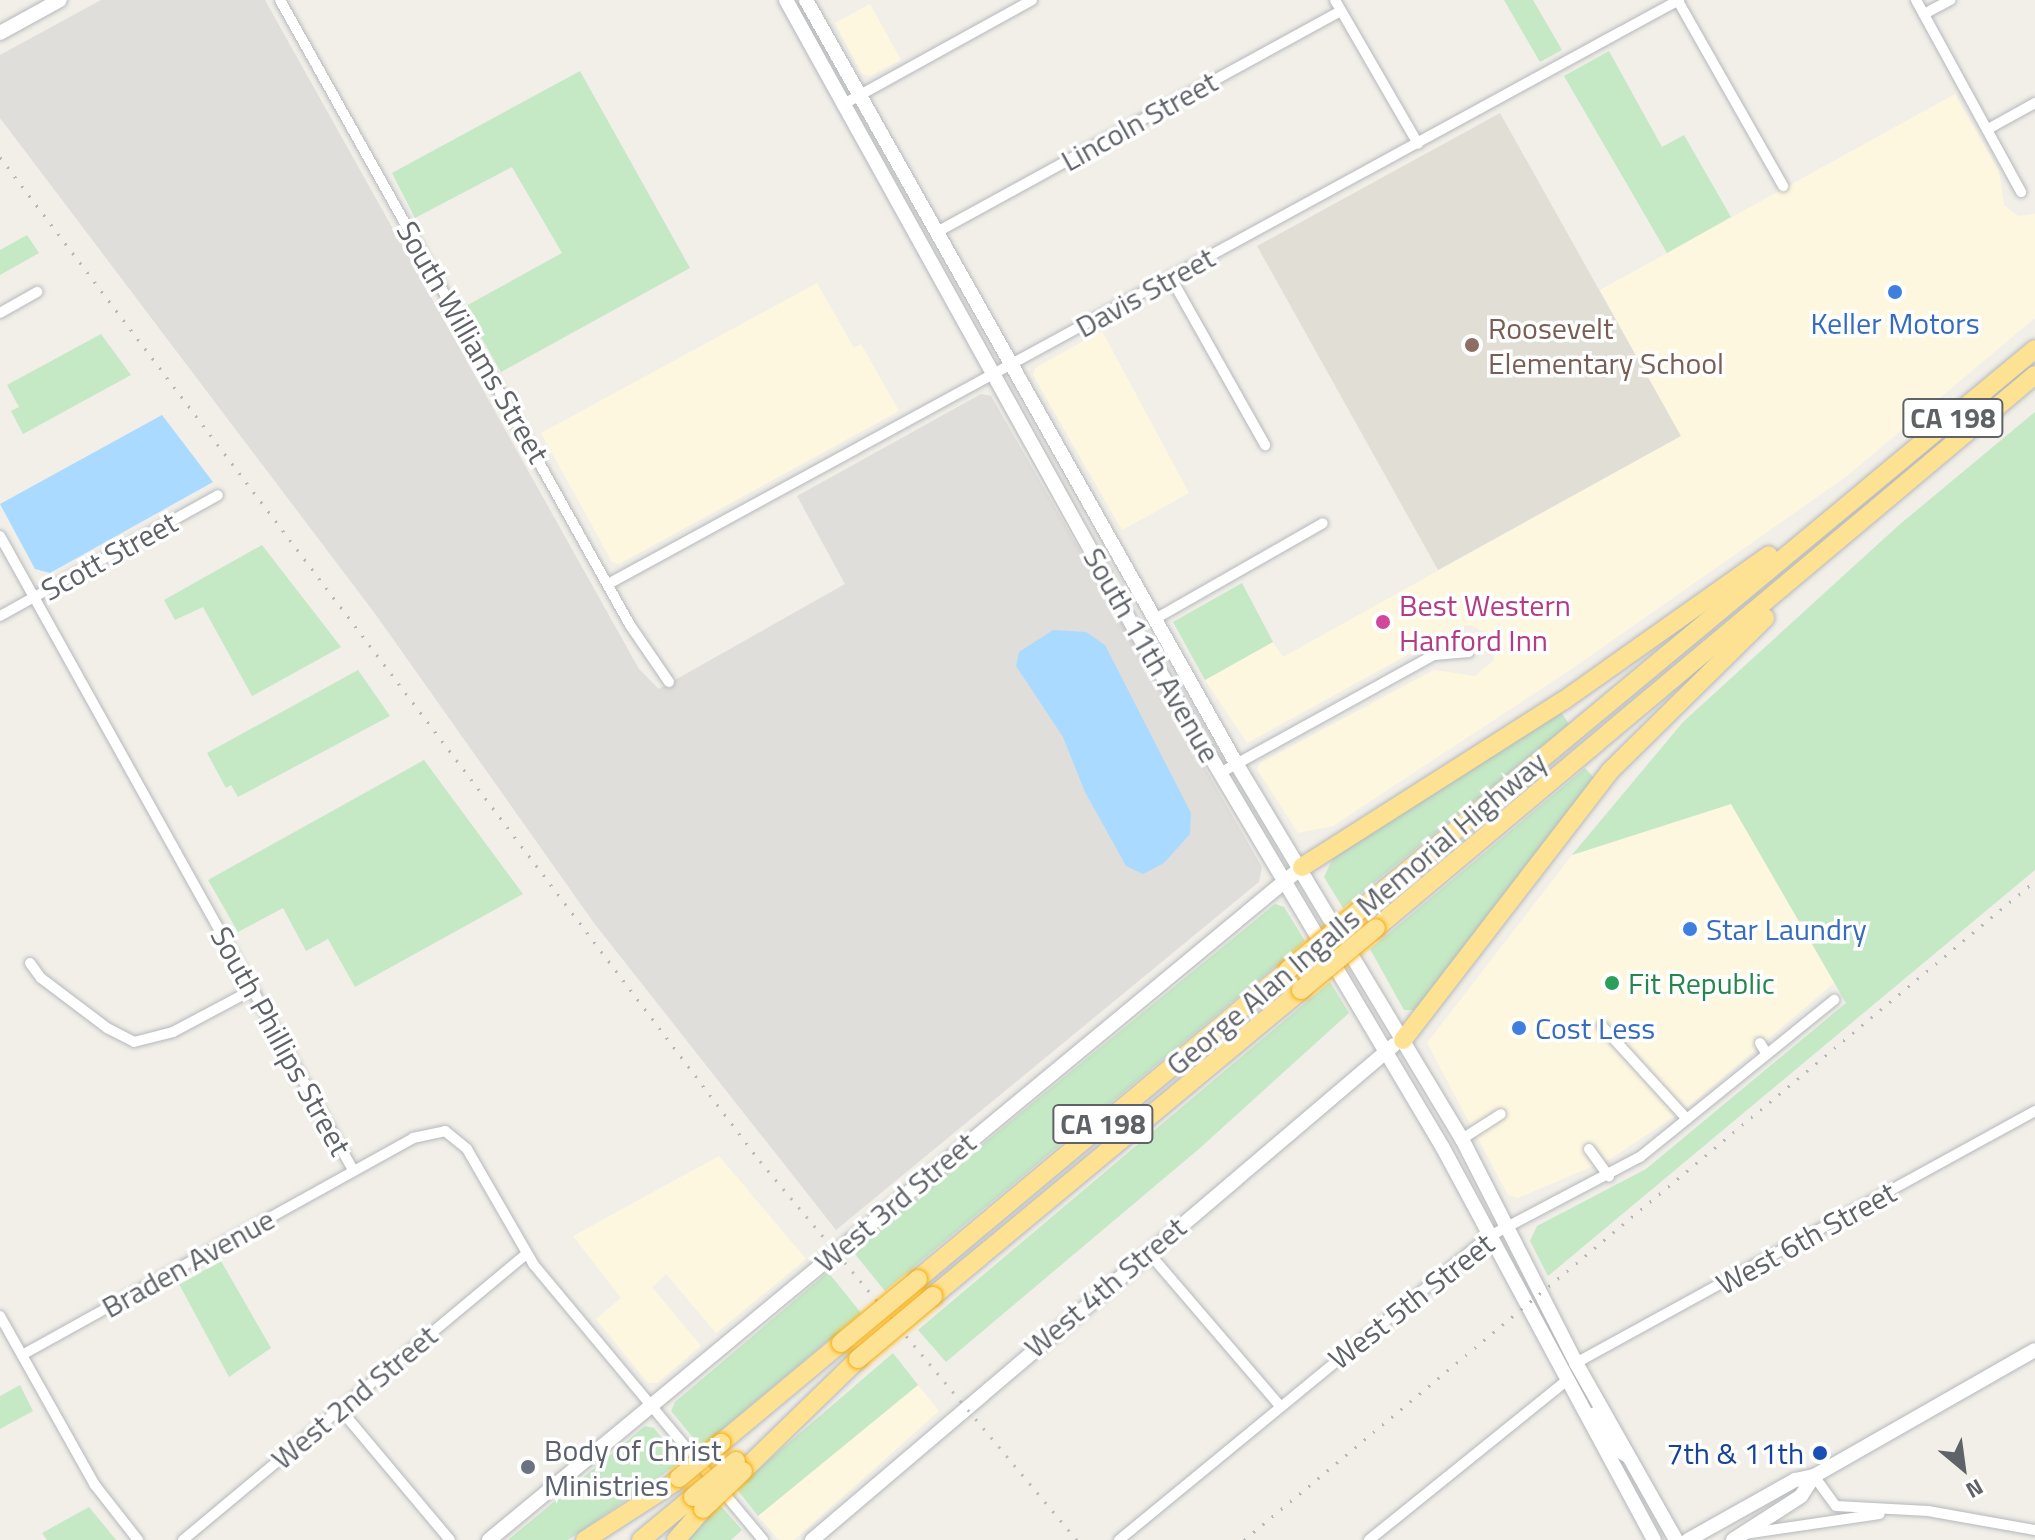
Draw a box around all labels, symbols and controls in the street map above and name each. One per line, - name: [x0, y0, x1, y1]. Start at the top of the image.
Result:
- street label: Lincoln Street: [1055, 63, 1223, 179]
- street label: South Williams Street: [389, 215, 557, 469]
- street label: Davis Street: [1069, 239, 1221, 345]
- marker: Keller Motors: [1886, 283, 1904, 301]
- place label: Keller Motors: [1810, 305, 1980, 341]
- place label: Roosevelt Elementary School: [1488, 310, 1724, 380]
- marker: Roosevelt Elementary School: [1463, 336, 1481, 354]
- road number: CA 198: [1901, 394, 2005, 442]
- street label: Scott Street: [35, 504, 183, 608]
- street label: South 11th Avenue: [1076, 541, 1228, 769]
- place label: Best Western Hanford Inn: [1399, 587, 1571, 658]
- marker: Best Western Hanford Inn: [1374, 613, 1392, 631]
- street label: George Alan Ingalls Memorial Highway: [1159, 743, 1553, 1083]
- place label: Star Laundry: [1706, 911, 1867, 947]
- street label: South Phillips Street: [203, 920, 359, 1162]
- marker: Star Laundry: [1681, 920, 1699, 938]
- place label: Fit Republic: [1628, 965, 1775, 1001]
- marker: Fit Republic: [1603, 974, 1621, 992]
- place label: Cost Less: [1535, 1010, 1655, 1046]
- marker: Cost Less: [1510, 1019, 1528, 1037]
- road number: CA 198: [1051, 1100, 1155, 1148]
- street label: West 3rd Street: [807, 1124, 983, 1280]
- street label: West 6th Street: [1710, 1174, 1902, 1302]
- street label: Braden Avenue: [96, 1201, 280, 1325]
- street label: West 4th Street: [1017, 1209, 1193, 1365]
- street label: West 5th Street: [1321, 1225, 1501, 1377]
- street label: West 2nd Street: [264, 1317, 444, 1477]
- north arrow: [1923, 1428, 2003, 1508]
- place label: Body of Christ Ministries: [544, 1432, 722, 1502]
- place label: 7th & 11th: [1666, 1435, 1804, 1471]
- marker: 7th & 11th: [1811, 1444, 1829, 1462]
- marker: Body of Christ Ministries: [519, 1458, 537, 1476]
- text: N: [1960, 1470, 1990, 1508]

